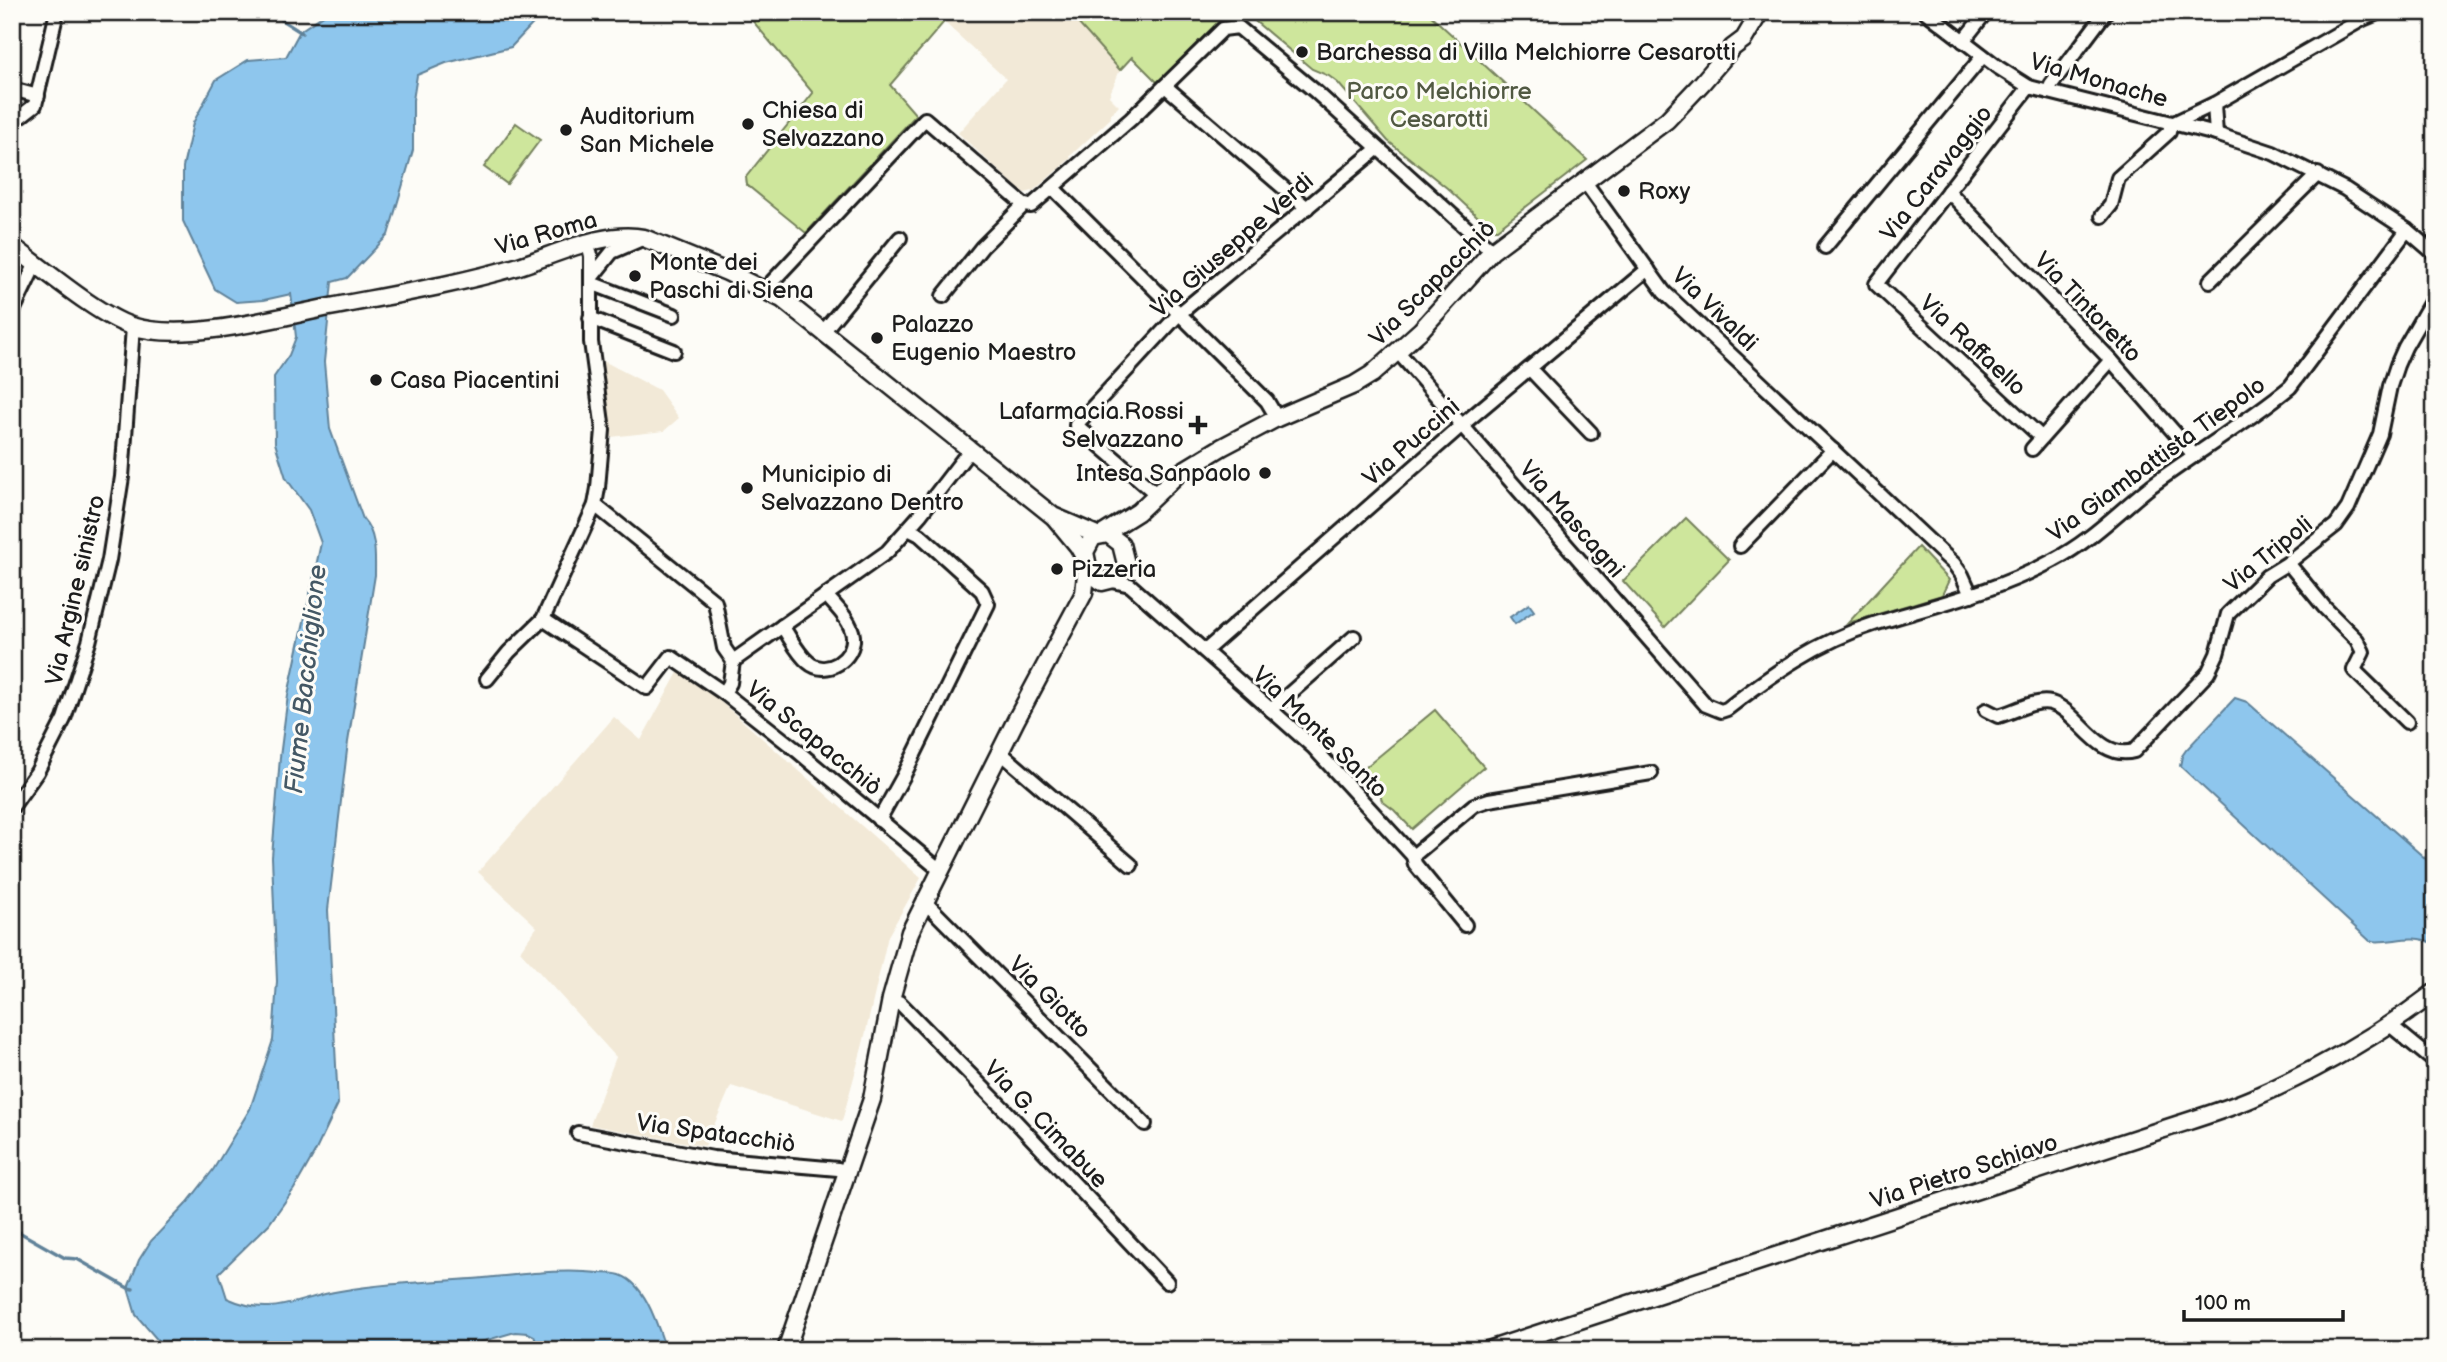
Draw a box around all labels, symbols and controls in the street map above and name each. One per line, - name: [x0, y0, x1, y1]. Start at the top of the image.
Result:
- place label: Barchessa di Villa Melchiorre Cesarotti: [1316, 38, 1736, 67]
- marker: Barchessa di Villa Melchiorre Cesarotti: [1294, 44, 1310, 60]
- street label: Via Monache: [2026, 47, 2171, 114]
- park label: Parco Melchiorre Cesarotti: [1346, 77, 1532, 134]
- place label: Chiesa di Selvazzano: [762, 96, 884, 153]
- street label: Via Caravaggio: [1874, 99, 1999, 247]
- place label: Auditorium San Michele: [580, 102, 714, 159]
- marker: Chiesa di Selvazzano: [740, 116, 756, 132]
- marker: Auditorium San Michele: [558, 122, 574, 138]
- street label: Via Giuseppe Verdi: [1145, 167, 1320, 324]
- place label: Roxy: [1638, 177, 1690, 206]
- marker: Roxy: [1616, 183, 1632, 199]
- street label: Via Roma: [492, 205, 600, 262]
- street label: Via Scapacchiò: [1363, 214, 1501, 352]
- street label: Via Tintoretto: [2028, 246, 2148, 369]
- place label: Monte dei Paschi di Siena: [649, 248, 814, 305]
- street label: Via Vivaldi: [1665, 261, 1764, 358]
- marker: Monte dei Paschi di Siena: [627, 268, 643, 284]
- street label: Via Raffaello: [1913, 289, 2032, 402]
- place label: Palazzo Eugenio Maestro: [891, 310, 1077, 367]
- marker: Palazzo Eugenio Maestro: [869, 330, 885, 346]
- place label: Casa Piacentini: [390, 366, 560, 395]
- street label: Via Giambattista Tiepolo: [2041, 370, 2271, 548]
- marker: Casa Piacentini: [368, 372, 384, 388]
- street label: Via Puccini: [1357, 392, 1466, 492]
- place label: Lafarmacia.Rossi Selvazzano: [998, 397, 1184, 454]
- marker: Lafarmacia.Rossi Selvazzano: [1190, 417, 1206, 433]
- street label: Via Mascagni: [1513, 455, 1630, 584]
- place label: Intesa Sanpaolo: [1076, 459, 1251, 488]
- place label: Municipio di Selvazzano Dentro: [761, 460, 964, 517]
- marker: Intesa Sanpaolo: [1257, 465, 1273, 481]
- marker: Municipio di Selvazzano Dentro: [739, 480, 755, 496]
- street label: Via Argine sinistro: [39, 492, 112, 688]
- street label: Via Tripoli: [2218, 510, 2319, 599]
- place label: Pizzeria: [1071, 555, 1156, 584]
- marker: Pizzeria: [1049, 561, 1065, 577]
- water label: Fiume Bacchiglione: [279, 563, 334, 795]
- street label: Via Monte Santo: [1246, 660, 1393, 804]
- street label: Via Scapacchiò: [740, 675, 887, 802]
- street label: Via Giotto: [1002, 950, 1097, 1045]
- street label: Via G. Cimabue: [977, 1054, 1114, 1194]
- street label: Via Spatacchiò: [635, 1108, 797, 1159]
- street label: Via Pietro Schiavo: [1867, 1128, 2062, 1215]
- scale bar: [2184, 1278, 2344, 1322]
- text: 100 m: [2195, 1291, 2251, 1316]

